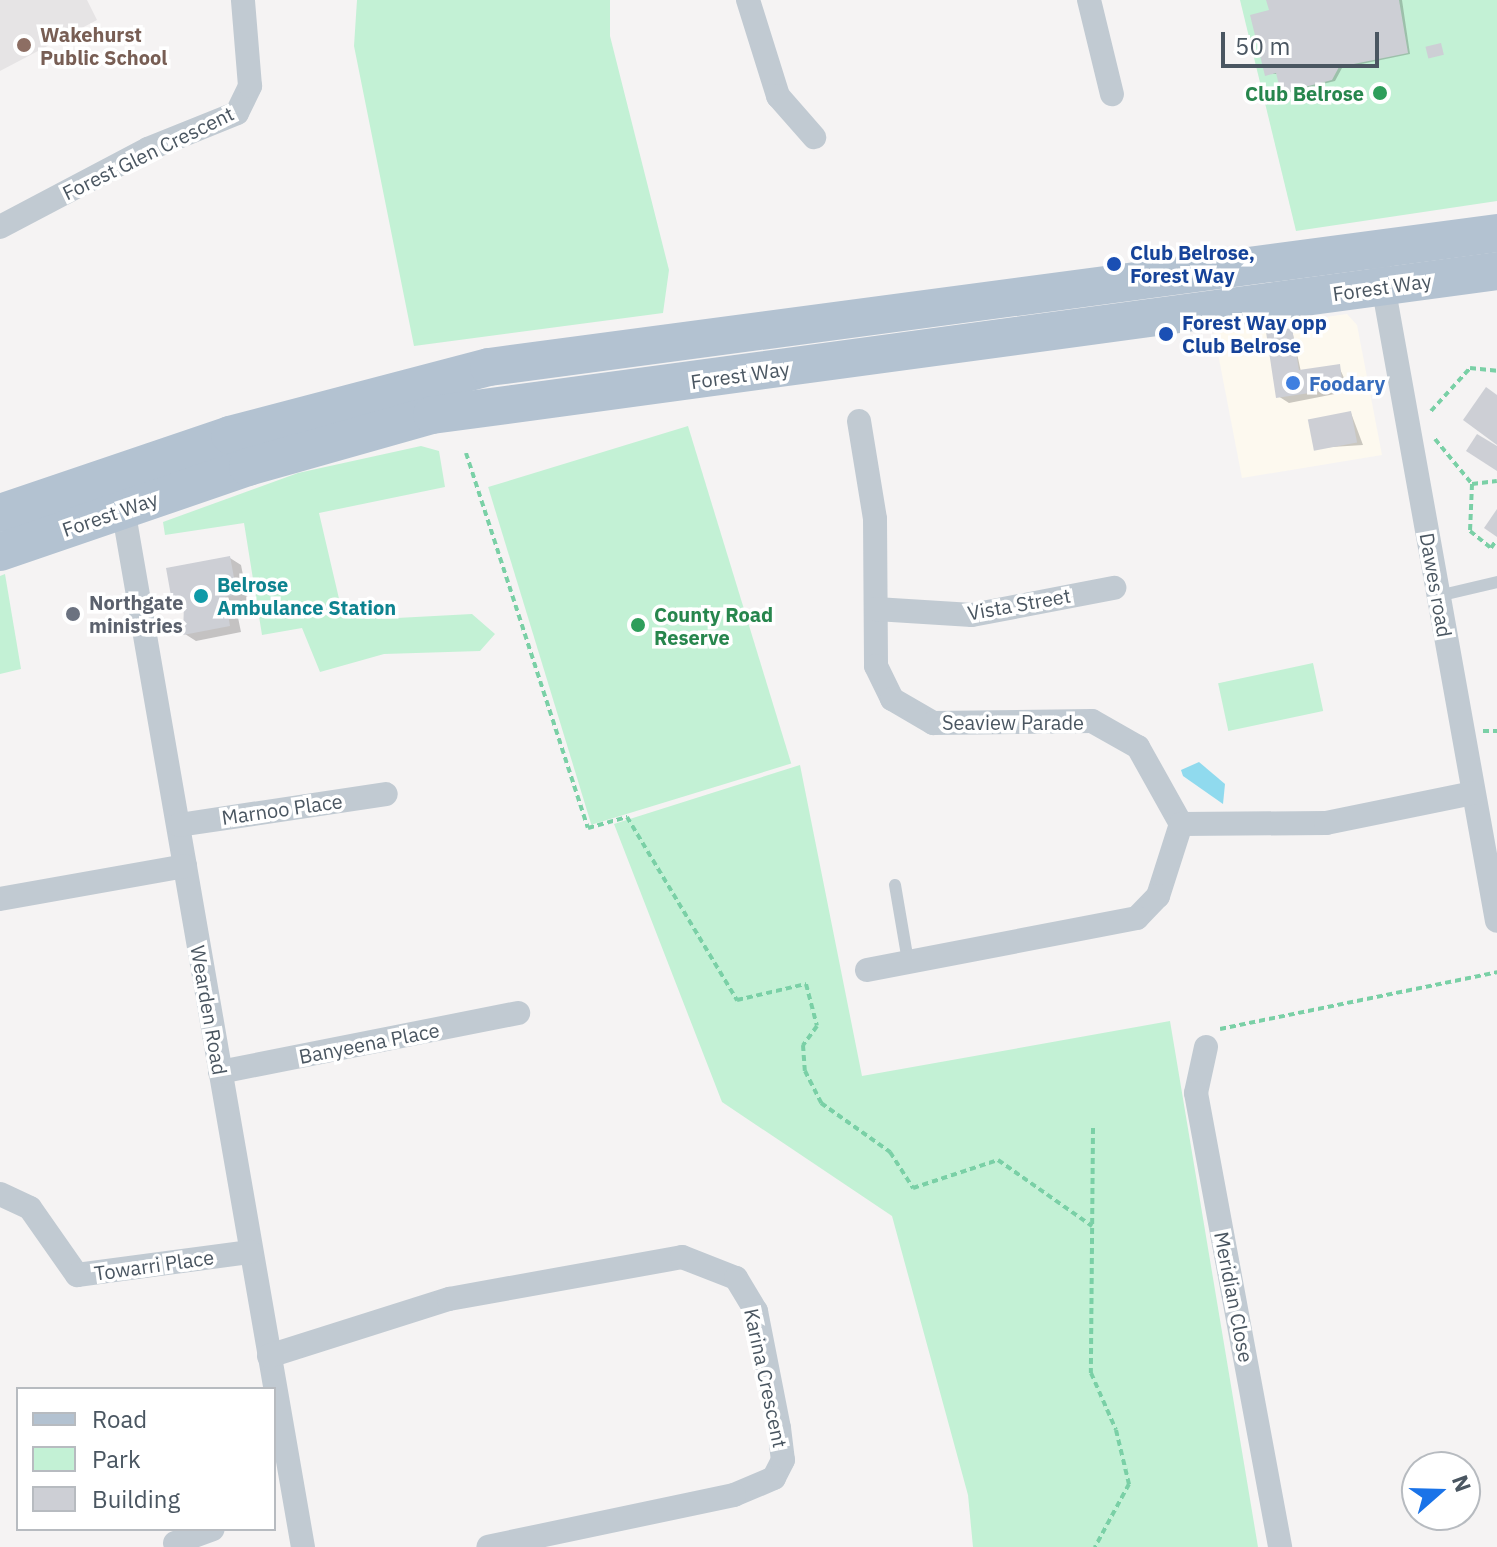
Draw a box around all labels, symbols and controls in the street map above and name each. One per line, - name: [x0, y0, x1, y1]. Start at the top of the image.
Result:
- scale bar: [1225, 16, 1383, 66]
- place label: Wakehurst Public School: [40, 22, 167, 69]
- text: 50 m: [1235, 30, 1290, 62]
- marker: Wakehurst Public School: [15, 36, 33, 54]
- place label: Club Belrose: [1245, 81, 1364, 105]
- marker: Club Belrose: [1371, 84, 1389, 102]
- street label: Forest Glen Crescent: [58, 101, 238, 205]
- place label: Club Belrose, Forest Way: [1130, 240, 1255, 287]
- marker: Club Belrose, Forest Way: [1105, 255, 1123, 273]
- street label: Forest Way: [1331, 268, 1433, 306]
- place label: Forest Way opp Club Belrose: [1182, 310, 1327, 357]
- marker: Forest Way opp Club Belrose: [1157, 325, 1175, 343]
- street label: Forest Way: [689, 356, 791, 394]
- place label: Foodary: [1309, 371, 1385, 395]
- marker: Foodary: [1284, 374, 1302, 392]
- street label: Forest Way: [59, 486, 161, 542]
- street label: Dawes road: [1415, 531, 1457, 639]
- place label: Belrose Ambulance Station: [217, 572, 396, 619]
- street label: Vista Street: [966, 583, 1072, 625]
- marker: Belrose Ambulance Station: [192, 587, 210, 605]
- place label: Northgate ministries: [89, 590, 184, 637]
- place label: County Road Reserve: [654, 602, 773, 649]
- marker: Northgate ministries: [64, 605, 82, 623]
- marker: County Road Reserve: [629, 616, 647, 634]
- street label: Seaview Parade: [942, 710, 1084, 734]
- street label: Marnoo Place: [220, 789, 344, 829]
- street label: Wearden Road: [186, 943, 232, 1077]
- street label: Banyeena Place: [297, 1018, 441, 1068]
- street label: Meridian Close: [1210, 1230, 1258, 1364]
- street label: Towarri Place: [93, 1245, 215, 1285]
- street label: Karina Crescent: [740, 1306, 792, 1450]
- legend: [16, 1387, 276, 1531]
- text: Road: [92, 1403, 147, 1435]
- text: Park: [92, 1443, 141, 1475]
- north arrow: [1401, 1451, 1481, 1531]
- text: N: [1446, 1471, 1478, 1496]
- text: Building: [92, 1483, 180, 1515]

